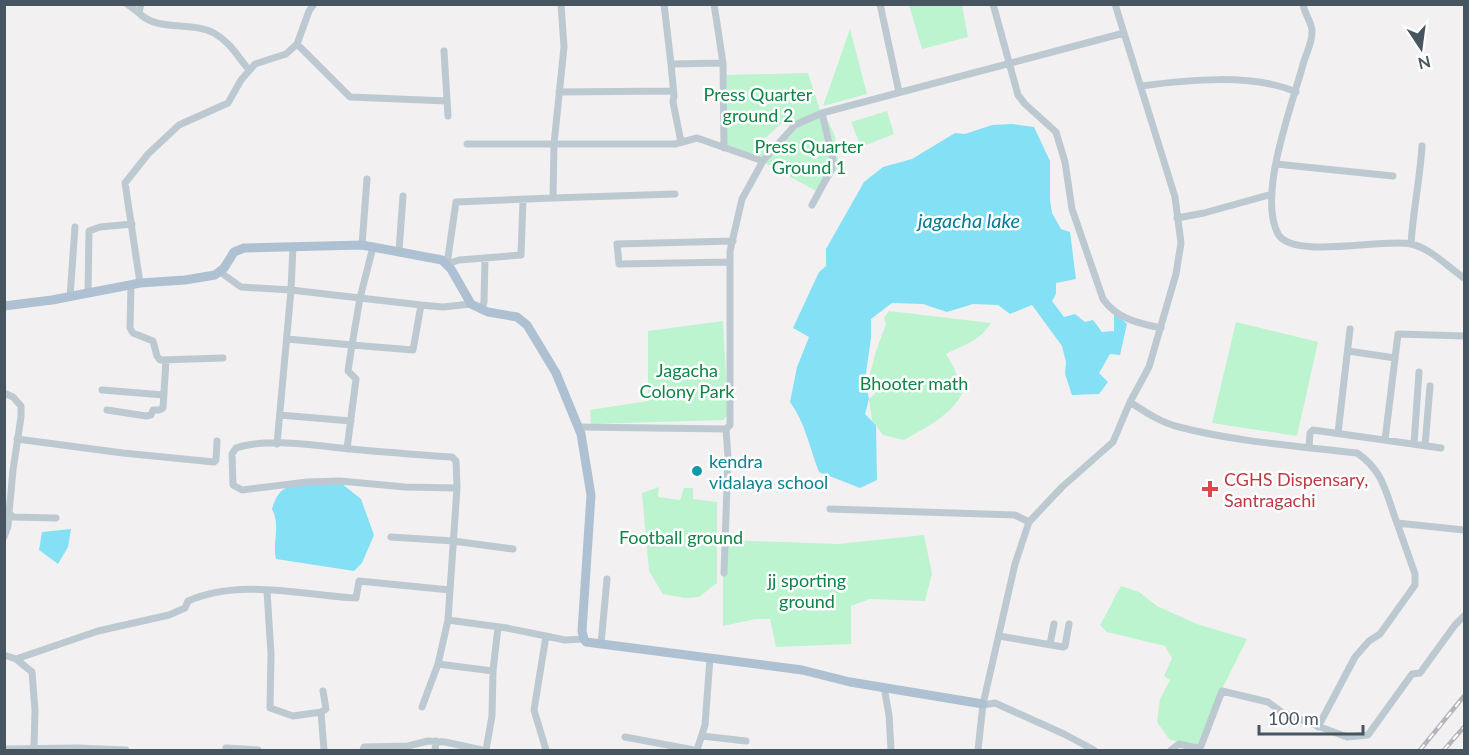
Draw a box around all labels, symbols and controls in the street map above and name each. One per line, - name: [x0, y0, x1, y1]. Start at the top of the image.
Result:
- north arrow: [1391, 18, 1451, 78]
- text: N: [1416, 52, 1433, 74]
- park label: Press Quarter ground 2: [704, 83, 813, 126]
- park label: Press Quarter Ground 1: [755, 135, 864, 178]
- water label: jagacha lake: [916, 208, 1020, 232]
- park label: Jagacha Colony Park: [640, 359, 735, 402]
- park label: Bhooter math: [860, 372, 968, 394]
- place label: kendra vidalaya school: [709, 450, 828, 493]
- marker: kendra vidalaya school: [690, 464, 704, 478]
- place label: CGHS Dispensary, Santragachi: [1224, 468, 1368, 511]
- marker: CGHS Dispensary, Santragachi: [1201, 480, 1219, 498]
- park label: Football ground: [619, 526, 743, 548]
- park label: jj sporting ground: [767, 569, 846, 612]
- scale bar: [1259, 698, 1362, 736]
- text: 100 m: [1268, 707, 1319, 729]

